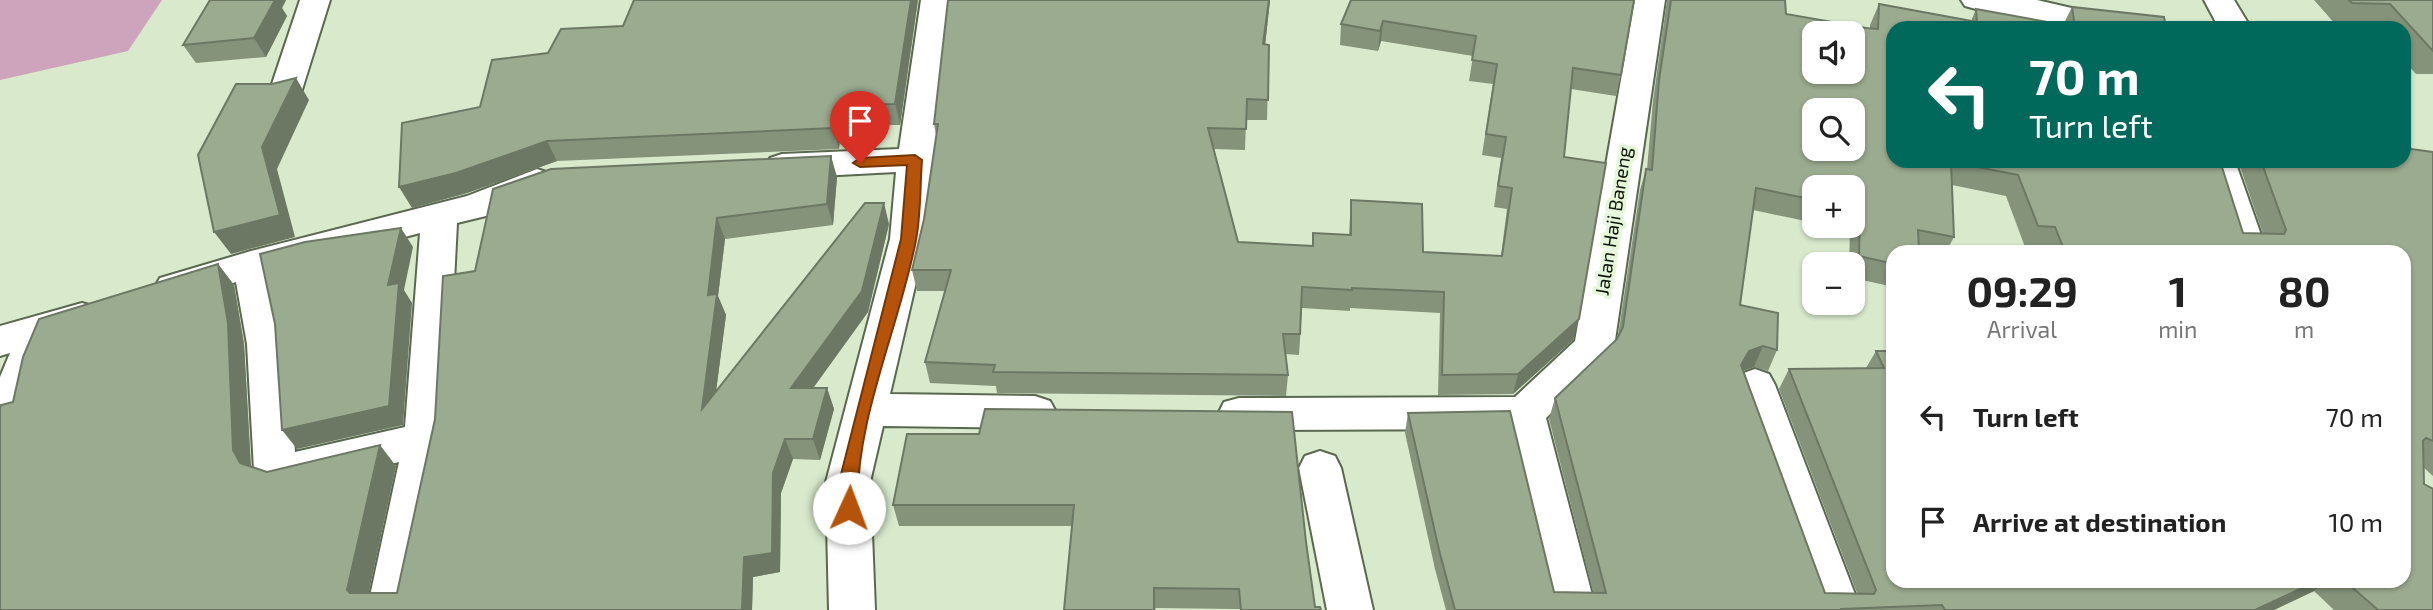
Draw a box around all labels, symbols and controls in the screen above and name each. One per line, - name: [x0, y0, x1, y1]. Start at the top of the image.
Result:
- map controls: [1802, 21, 1865, 315]
- button: sound: [1802, 21, 1865, 84]
- text: 70 m: [2029, 46, 2140, 105]
- icon: left: [1914, 49, 2005, 140]
- pin: [830, 91, 890, 163]
- button: search: [1802, 98, 1865, 161]
- icon: arrive: [841, 102, 879, 140]
- text: Turn left: [2029, 106, 2153, 144]
- street label: Jalan Haji Baneng: [1589, 145, 1636, 297]
- button: +: [1802, 175, 1865, 238]
- button: −: [1802, 252, 1865, 315]
- text: 09:29: [1966, 265, 2078, 315]
- text: 1: [2169, 265, 2187, 315]
- text: 80: [2278, 265, 2331, 315]
- text: Arrival: [1987, 315, 2057, 343]
- text: min: [2158, 315, 2197, 343]
- text: m: [2294, 315, 2314, 343]
- icon: left: [1914, 398, 1952, 436]
- text: Turn left: [1973, 401, 2079, 432]
- text: 70 m: [2325, 401, 2383, 432]
- position arrow: [812, 471, 886, 545]
- icon: arrive: [1914, 503, 1952, 541]
- text: Arrive at destination: [1973, 506, 2226, 537]
- text: 10 m: [2328, 506, 2383, 537]

